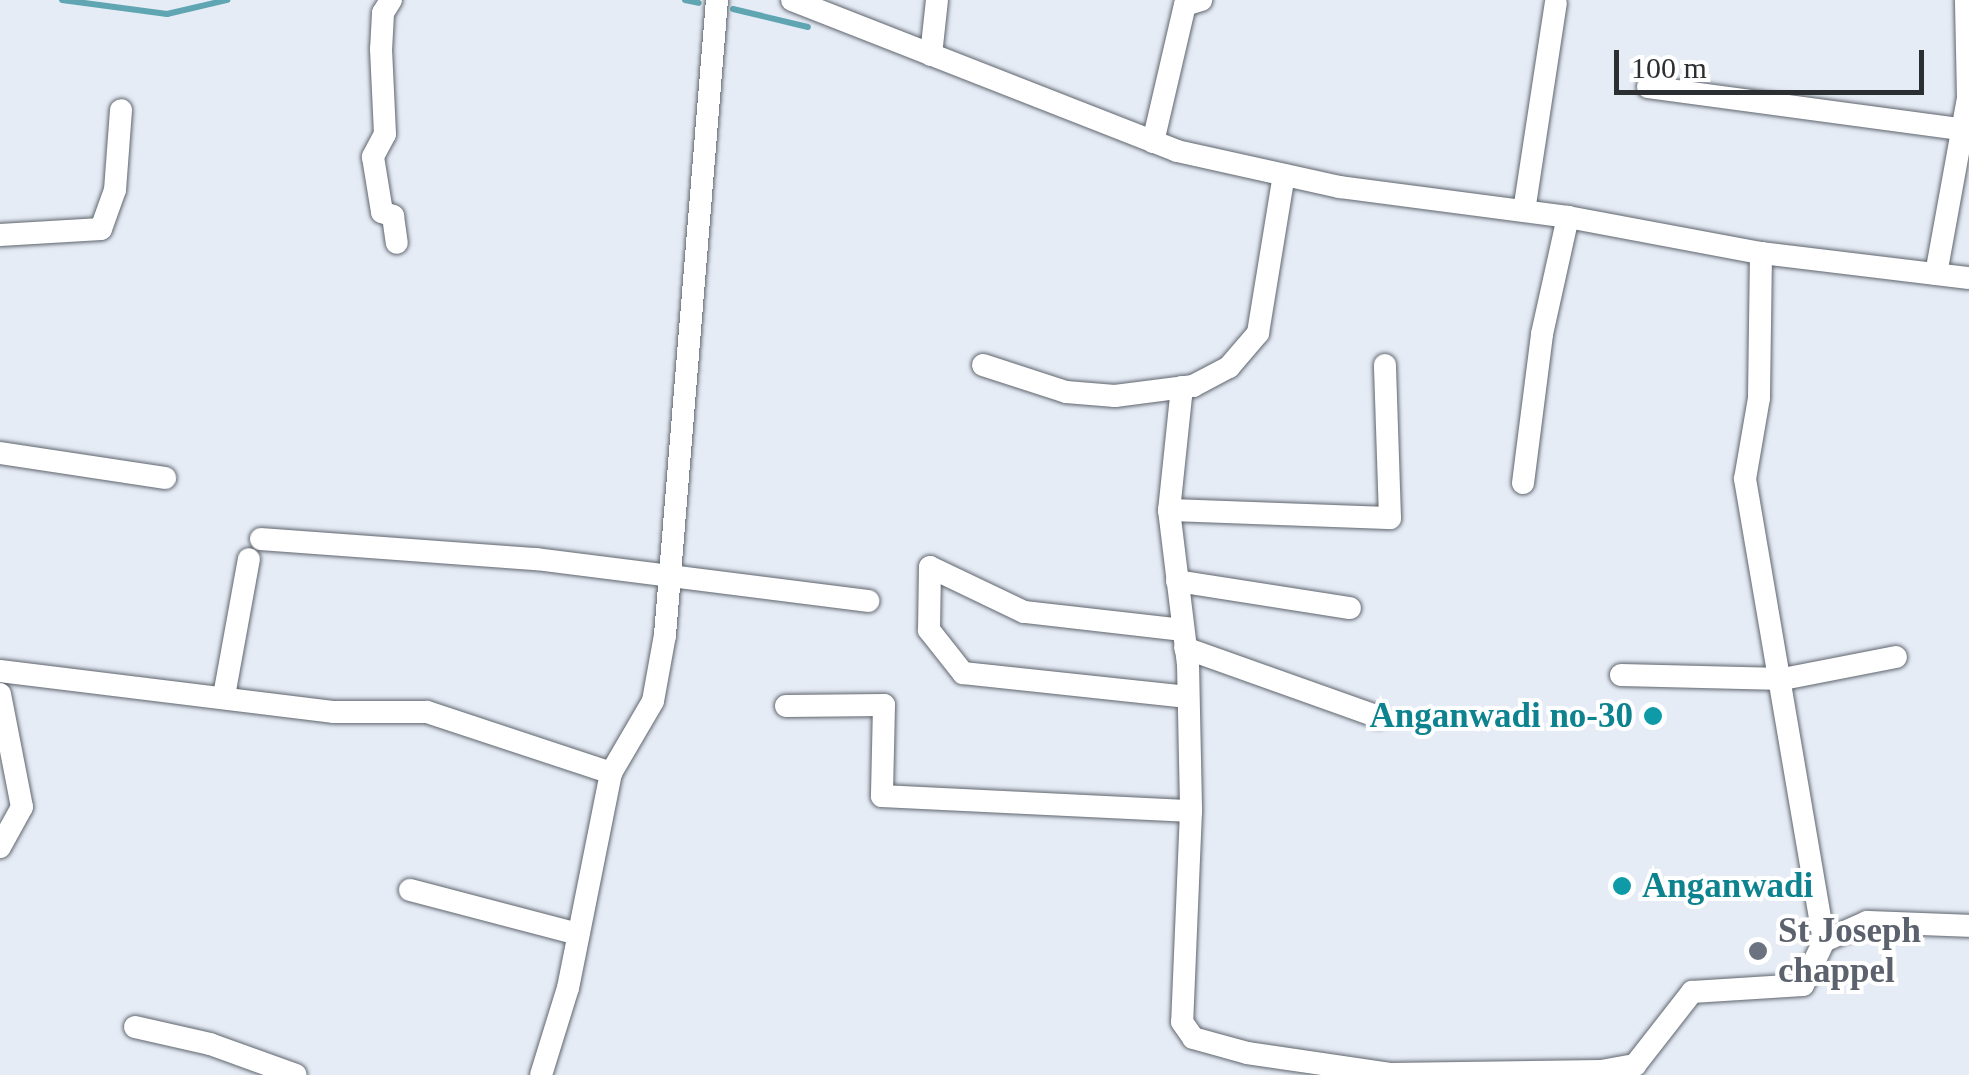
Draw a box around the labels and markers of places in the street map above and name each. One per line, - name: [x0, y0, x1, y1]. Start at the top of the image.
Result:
- place label: Anganwadi no-30: [1329, 695, 1633, 737]
- marker: Anganwadi no-30: [1642, 705, 1664, 727]
- place label: Anganwadi: [1642, 865, 1839, 907]
- marker: Anganwadi: [1611, 875, 1633, 897]
- place label: St Joseph chappel: [1778, 910, 1940, 992]
- marker: St Joseph chappel: [1747, 940, 1769, 962]

